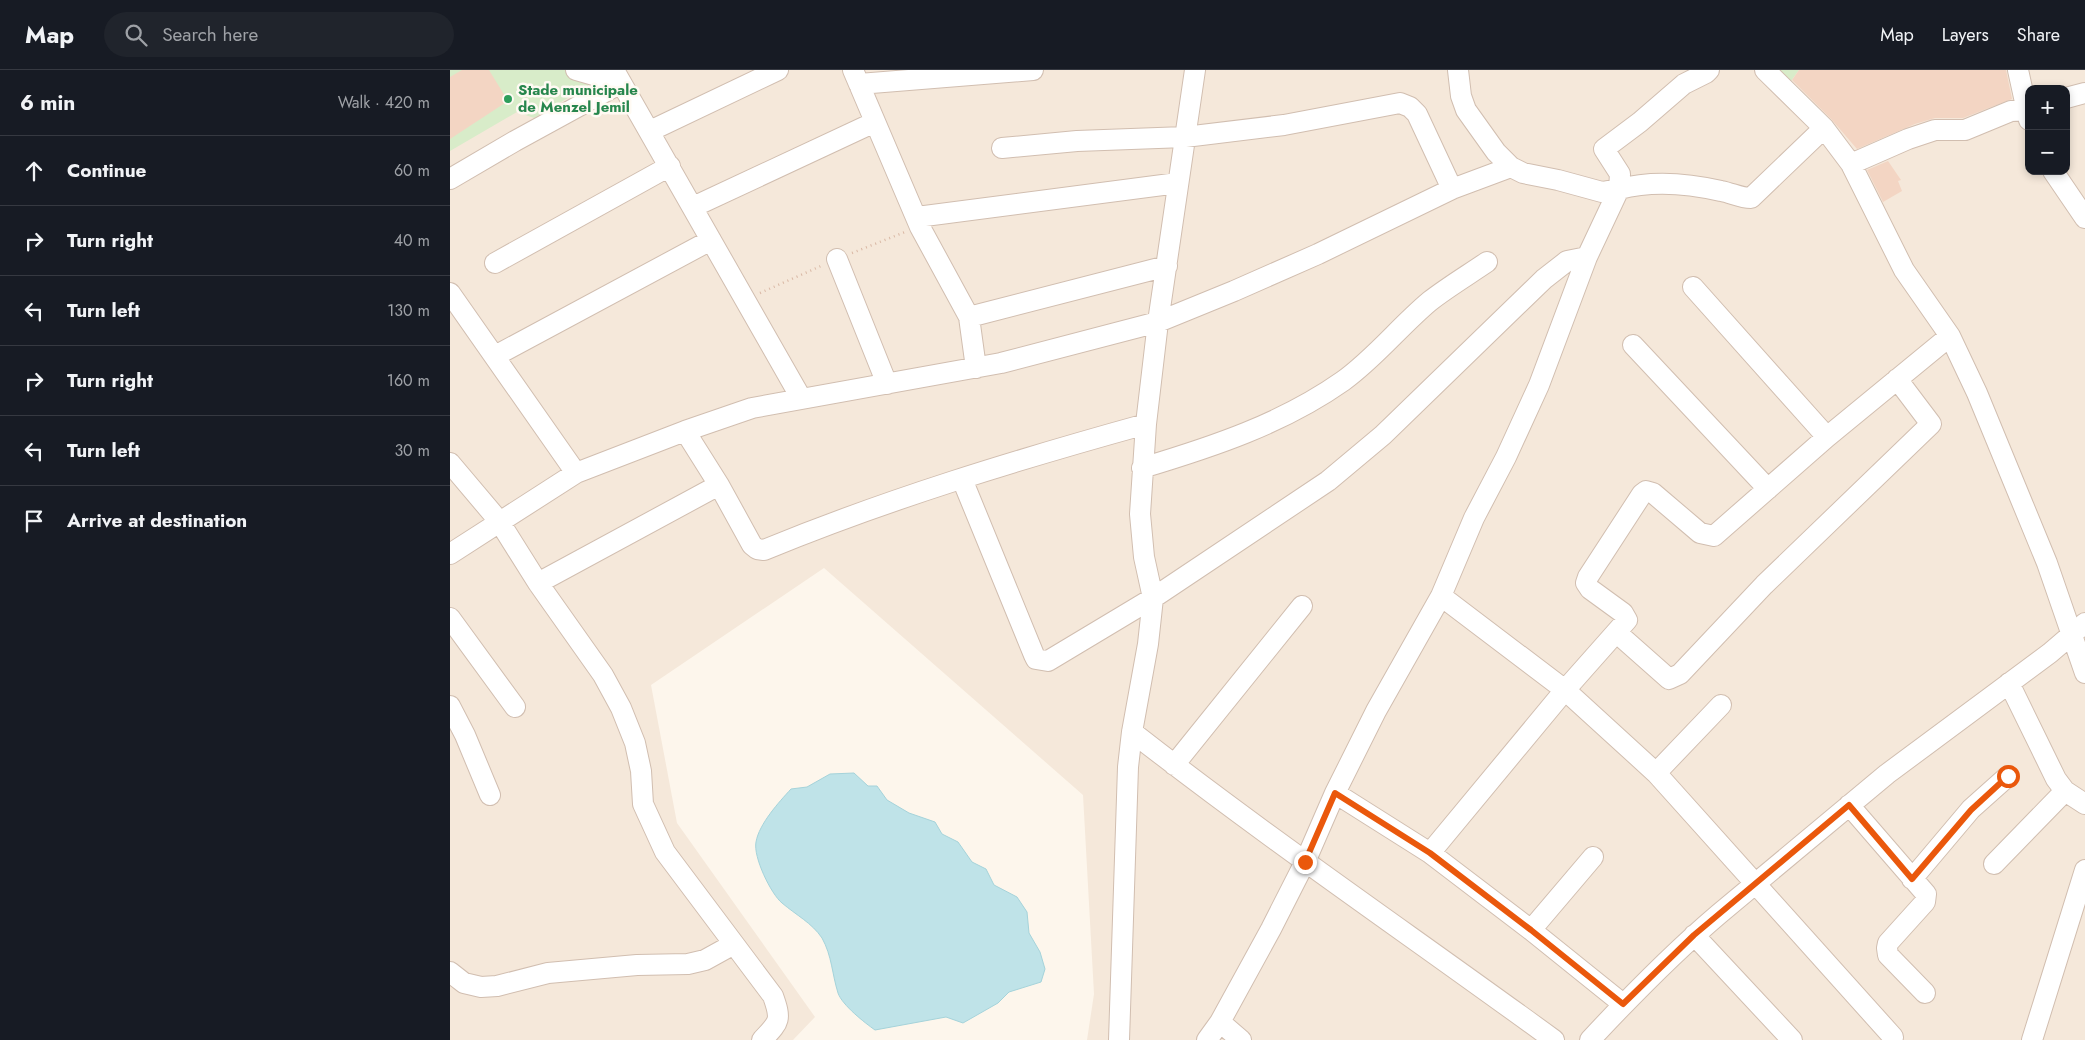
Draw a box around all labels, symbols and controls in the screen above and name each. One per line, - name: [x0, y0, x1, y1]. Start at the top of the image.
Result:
- search box: [104, 12, 454, 57]
- text: Map: [25, 17, 74, 52]
- icon: search: [122, 21, 150, 49]
- text: Search here: [162, 21, 258, 48]
- text: Map: [1880, 22, 1914, 48]
- text: Layers: [1942, 22, 1989, 48]
- text: Share: [2017, 22, 2060, 48]
- place label: Stade municipale de Menzel Jemil: [518, 79, 638, 118]
- map controls: [2025, 85, 2070, 175]
- button: +: [2025, 85, 2070, 130]
- text: 6 min: [20, 88, 75, 118]
- text: Walk · 420 m: [338, 91, 430, 114]
- marker: Stade municipale de Menzel Jemil: [502, 93, 514, 105]
- button: −: [2025, 130, 2070, 175]
- icon: ahead: [20, 157, 48, 185]
- text: Continue: [67, 157, 146, 184]
- text: 60 m: [394, 159, 430, 182]
- icon: right: [20, 227, 48, 255]
- text: Turn right: [67, 227, 153, 254]
- text: 40 m: [394, 229, 430, 252]
- icon: left: [20, 297, 48, 325]
- text: Turn left: [67, 297, 140, 324]
- text: 130 m: [387, 299, 430, 322]
- icon: right: [20, 367, 48, 395]
- text: Turn right: [67, 367, 153, 394]
- text: 160 m: [387, 369, 430, 392]
- icon: left: [20, 437, 48, 465]
- text: Turn left: [67, 437, 140, 464]
- text: 30 m: [394, 439, 430, 462]
- icon: arrive: [20, 507, 48, 535]
- text: Arrive at destination: [67, 507, 247, 534]
- route start: [1997, 765, 2020, 788]
- route end: [1294, 851, 1317, 874]

